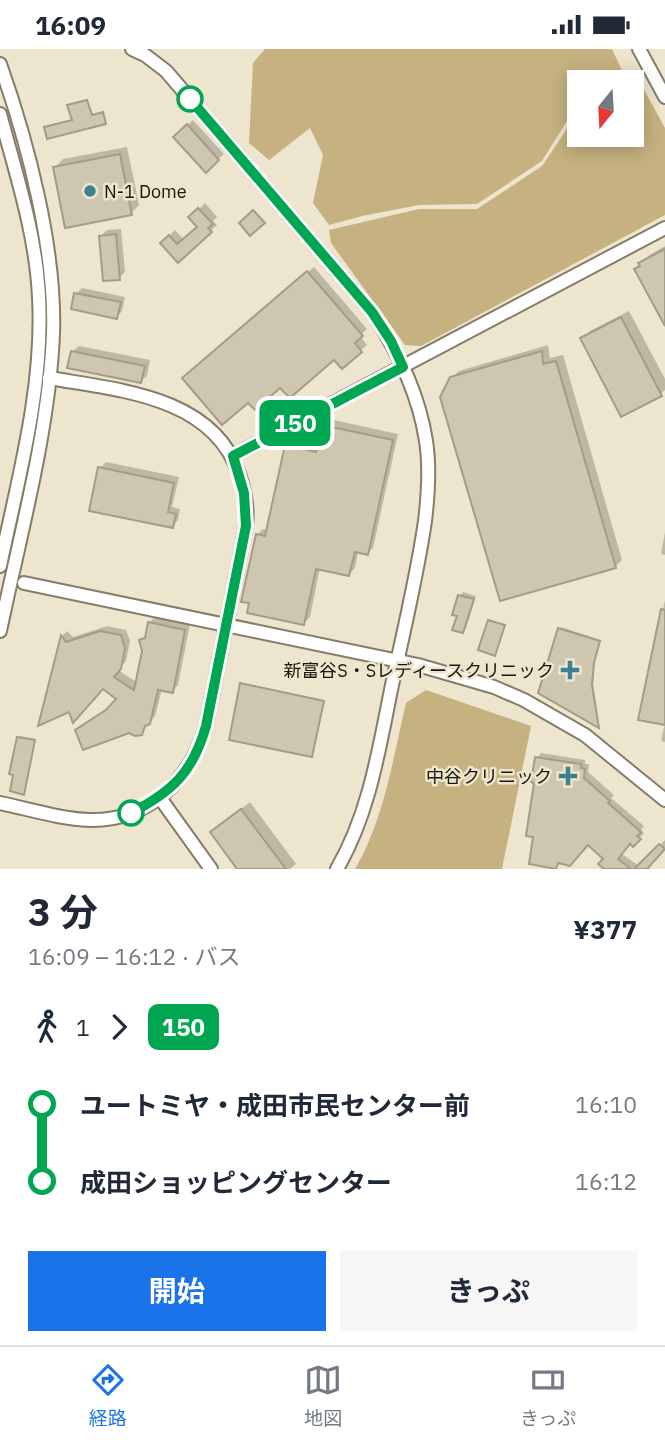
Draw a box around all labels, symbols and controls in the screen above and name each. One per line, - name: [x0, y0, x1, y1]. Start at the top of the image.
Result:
- text: 16:09: [35, 8, 106, 42]
- north arrow: [567, 70, 644, 147]
- map controls: [567, 70, 644, 147]
- unlabelled marker: [177, 86, 203, 112]
- place label: N-1 Dome: [104, 180, 187, 203]
- marker: N-1 Dome: [82, 183, 98, 199]
- line badge: 150: [255, 400, 335, 446]
- text: 150: [273, 407, 317, 439]
- place label: 新富谷S・Sレディースクリニック: [283, 659, 554, 682]
- marker: 新富谷S・Sレディースクリニック: [560, 660, 580, 680]
- place label: 中谷クリニック: [426, 765, 552, 788]
- marker: 中谷クリニック: [558, 766, 578, 786]
- unlabelled marker: [118, 800, 144, 826]
- text: 3 分: [28, 887, 98, 936]
- text: ¥377: [573, 912, 637, 946]
- text: 16:09 – 16:12 · バス: [28, 941, 241, 971]
- icon: walk: [28, 1008, 66, 1046]
- icon: forward: [100, 1008, 138, 1046]
- text: 150: [162, 1011, 205, 1043]
- text: 1: [76, 1012, 90, 1042]
- text: ユートミヤ・成田市民センター前: [80, 1088, 470, 1122]
- text: 16:10: [575, 1089, 637, 1119]
- text: 成田ショッピングセンター: [80, 1165, 392, 1199]
- text: 16:12: [575, 1166, 637, 1196]
- button: 開始: [28, 1251, 326, 1331]
- button: きっぷ: [340, 1251, 637, 1331]
- tab: 経路: [89, 1361, 127, 1430]
- tab: 地図: [304, 1361, 342, 1430]
- tab: きっぷ: [520, 1361, 576, 1430]

